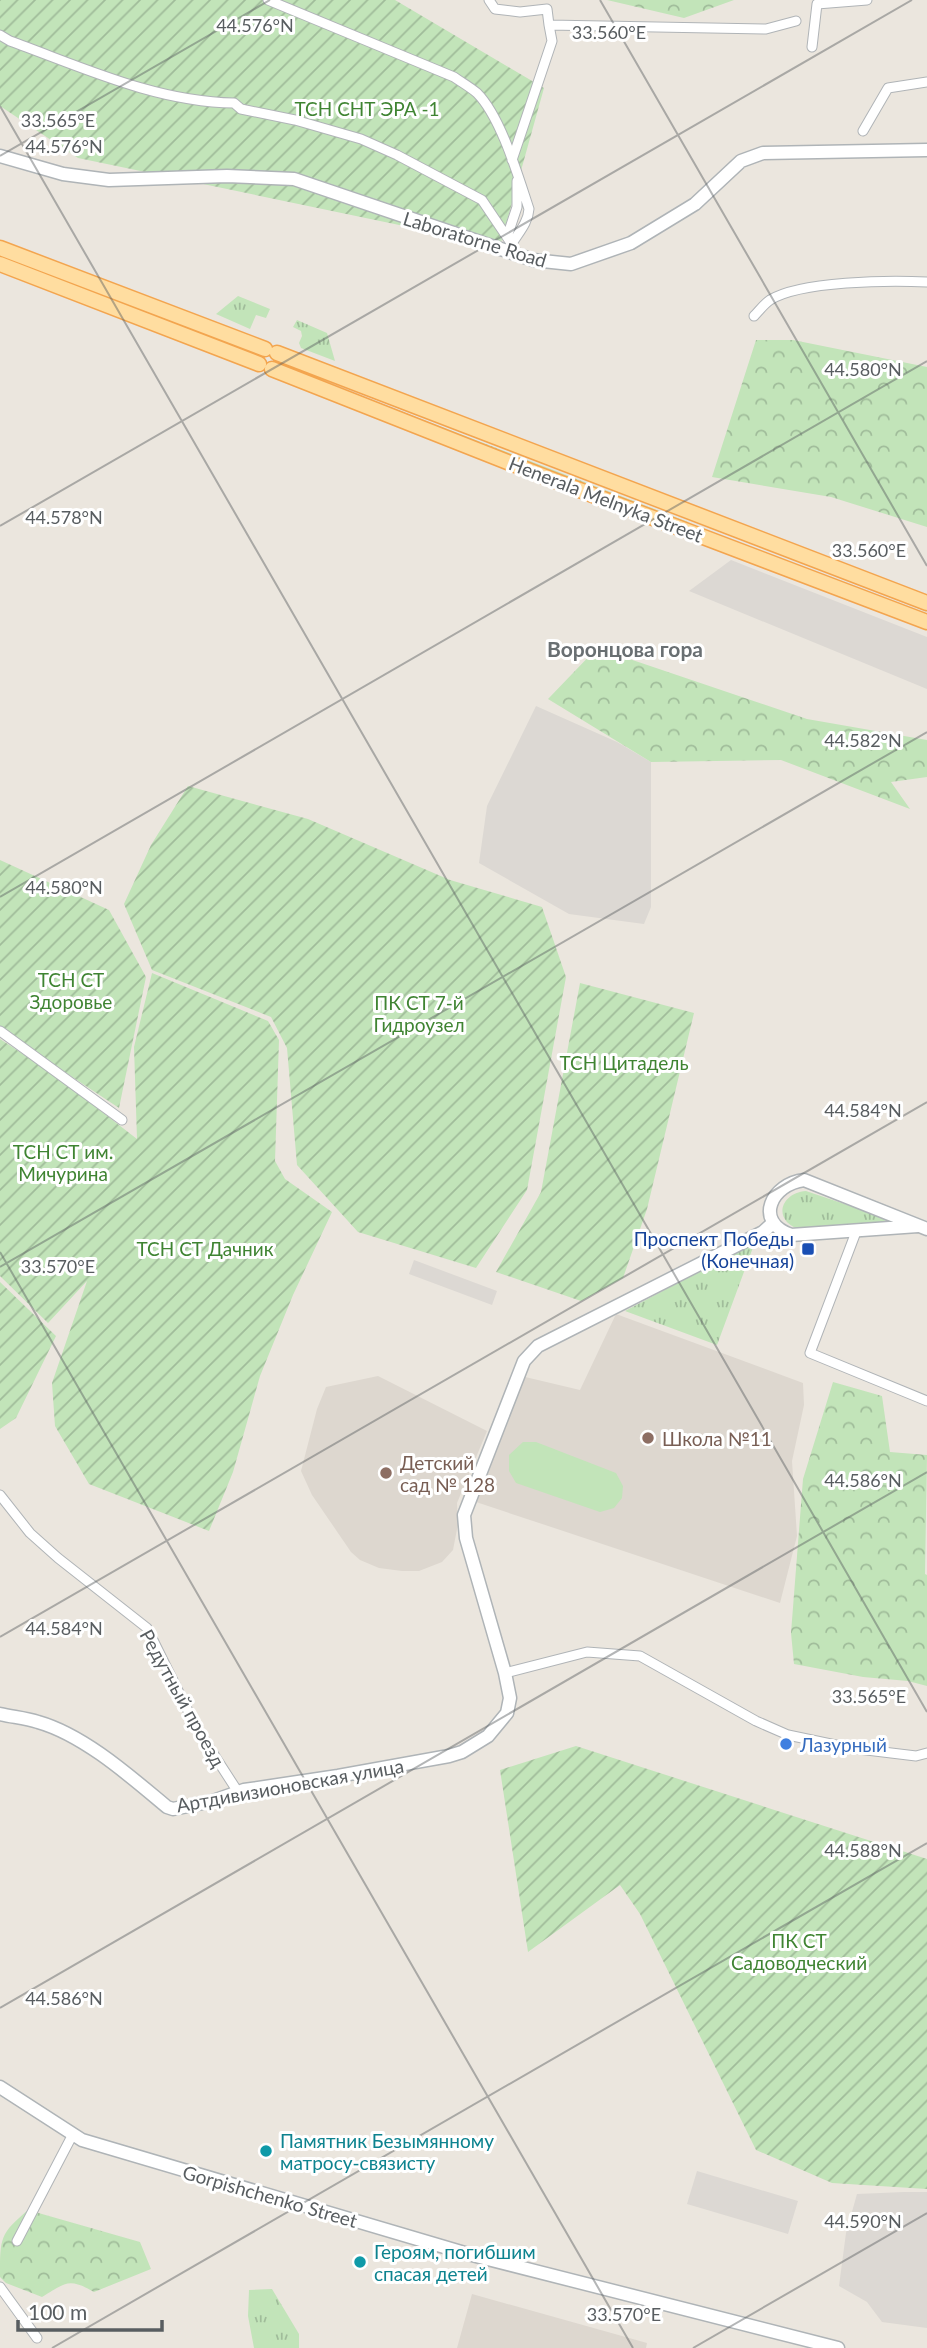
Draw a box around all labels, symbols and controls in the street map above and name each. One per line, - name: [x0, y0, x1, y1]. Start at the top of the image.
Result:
- text: 44.576°N: [216, 14, 294, 36]
- text: 33.560°E: [572, 21, 646, 43]
- park label: ТСН СНТ ЭРА -1: [294, 97, 440, 120]
- text: 33.565°E: [21, 109, 95, 131]
- text: 44.576°N: [25, 135, 103, 157]
- street label: Laboratorne Road: [400, 206, 550, 272]
- text: 44.580°N: [824, 358, 902, 380]
- street label: Henerala Melnyka Street: [506, 451, 706, 547]
- text: 44.578°N: [25, 506, 103, 528]
- text: 33.560°E: [832, 539, 906, 561]
- district label: Воронцова гора: [547, 636, 703, 661]
- text: 44.582°N: [824, 729, 902, 751]
- text: 44.580°N: [25, 876, 103, 898]
- park label: ТСН СТ Здоровье: [30, 968, 112, 1013]
- park label: ПК СТ 7-й Гидроузел: [373, 991, 465, 1036]
- park label: ТСН Цитадель: [559, 1051, 689, 1074]
- text: 44.584°N: [824, 1099, 902, 1121]
- park label: ТСН СТ им. Мичурина: [13, 1140, 113, 1185]
- place label: Проспект Победы (Конечная): [634, 1227, 794, 1272]
- park label: ТСН СТ Дачник: [137, 1237, 274, 1260]
- marker: Проспект Победы (Конечная): [800, 1241, 816, 1257]
- text: 33.570°E: [21, 1255, 95, 1277]
- place label: Школа №11: [662, 1427, 772, 1450]
- marker: Школа №11: [640, 1430, 656, 1446]
- place label: Детский сад № 128: [400, 1451, 495, 1496]
- marker: Детский сад № 128: [378, 1465, 394, 1481]
- text: 44.586°N: [824, 1469, 902, 1491]
- text: 44.584°N: [25, 1617, 103, 1639]
- street label: Редутный проезд: [136, 1625, 231, 1771]
- text: 33.565°E: [832, 1685, 906, 1707]
- place label: Лазурный: [799, 1733, 887, 1756]
- marker: Лазурный: [778, 1736, 794, 1752]
- street label: Артдивизионовская улица: [175, 1754, 405, 1816]
- text: 44.588°N: [824, 1839, 902, 1861]
- park label: ПК СТ Садоводческий: [731, 1929, 867, 1974]
- text: 44.586°N: [25, 1987, 103, 2009]
- place label: Памятник Безымянному матросу-связисту: [280, 2129, 494, 2174]
- marker: Памятник Безымянному матросу-связисту: [258, 2143, 274, 2159]
- street label: Gorpishchenko Street: [180, 2160, 360, 2232]
- text: 44.590°N: [824, 2210, 902, 2232]
- place label: Героям, погибшим спасая детей: [374, 2240, 536, 2285]
- marker: Героям, погибшим спасая детей: [352, 2254, 368, 2270]
- scale bar: [18, 2288, 161, 2332]
- text: 100 m: [28, 2299, 87, 2324]
- text: 33.570°E: [587, 2303, 661, 2325]

